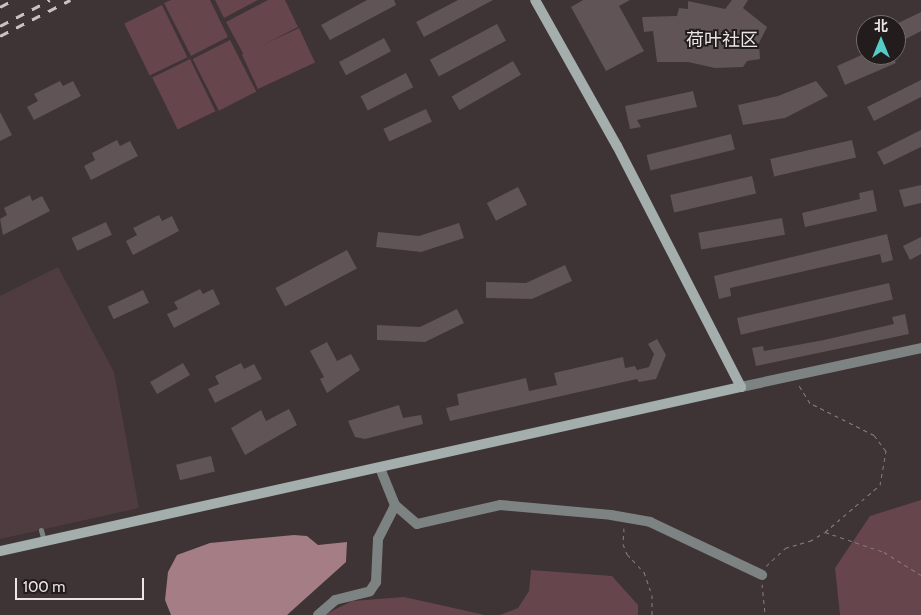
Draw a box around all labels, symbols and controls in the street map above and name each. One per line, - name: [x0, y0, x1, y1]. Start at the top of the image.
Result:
- north arrow: [856, 15, 906, 65]
- text: 北: [874, 17, 888, 35]
- district label: 荷叶社区: [686, 29, 758, 51]
- scale bar: [18, 568, 146, 600]
- text: 100 m: [23, 578, 65, 596]

